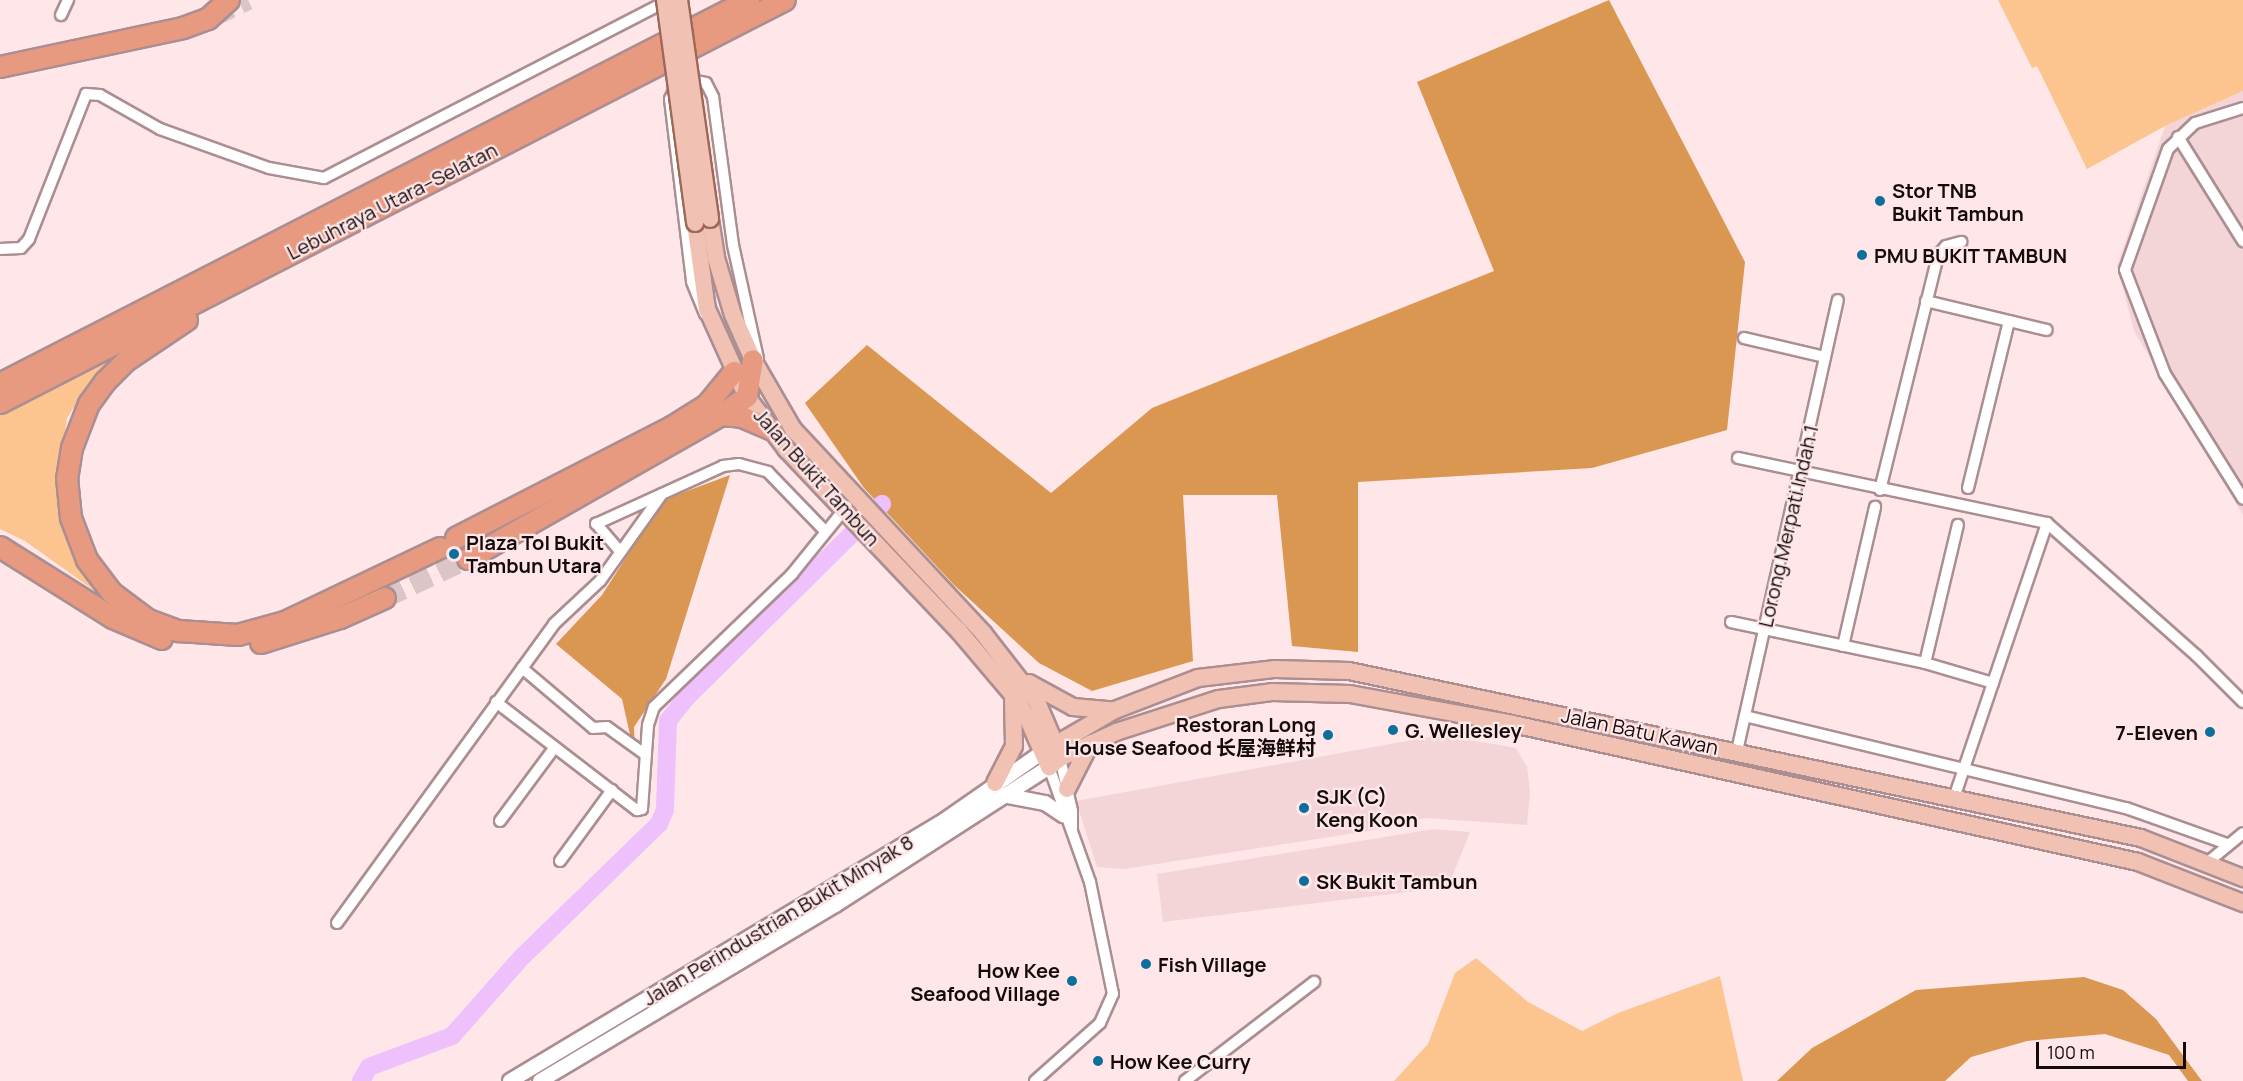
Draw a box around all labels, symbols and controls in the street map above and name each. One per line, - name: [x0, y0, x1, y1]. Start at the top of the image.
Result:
- street label: Lebuhraya Utara–Selatan: [283, 137, 501, 265]
- place label: Stor TNB Bukit Tambun: [1892, 178, 2024, 225]
- marker: Stor TNB Bukit Tambun: [1873, 194, 1887, 208]
- place label: PMU BUKIT TAMBUN: [1874, 243, 2068, 267]
- marker: PMU BUKIT TAMBUN: [1855, 248, 1869, 262]
- street label: Jalan Bukit Tambun: [749, 403, 885, 551]
- street label: Lorong Merpati Indah 1: [1753, 422, 1823, 630]
- place label: Plaza Tol Bukit Tambun Utara: [466, 530, 604, 577]
- marker: Plaza Tol Bukit Tambun Utara: [447, 547, 461, 561]
- street label: Jalan Batu Kawan: [1559, 703, 1721, 759]
- place label: Restoran Long House Seafood 长屋海鲜村: [1065, 712, 1316, 759]
- place label: G. Wellesley: [1405, 718, 1522, 742]
- place label: 7-Eleven: [2115, 720, 2198, 744]
- marker: G. Wellesley: [1386, 723, 1400, 737]
- marker: 7-Eleven: [2203, 725, 2217, 739]
- marker: Restoran Long House Seafood 长屋海鲜村: [1321, 728, 1335, 742]
- place label: SJK (C) Keng Koon: [1316, 784, 1418, 831]
- marker: SJK (C) Keng Koon: [1297, 801, 1311, 815]
- street label: Jalan Perindustrian Bukit Minyak 8: [639, 830, 917, 1010]
- place label: SK Bukit Tambun: [1316, 869, 1478, 893]
- marker: SK Bukit Tambun: [1297, 874, 1311, 888]
- place label: Fish Village: [1158, 952, 1267, 976]
- marker: Fish Village: [1139, 957, 1153, 971]
- place label: How Kee Seafood Village: [910, 958, 1060, 1005]
- marker: How Kee Seafood Village: [1065, 974, 1079, 988]
- scale bar: [2039, 1030, 2189, 1068]
- text: 100 m: [2047, 1040, 2095, 1064]
- place label: How Kee Curry: [1110, 1049, 1251, 1073]
- marker: How Kee Curry: [1091, 1054, 1105, 1068]

